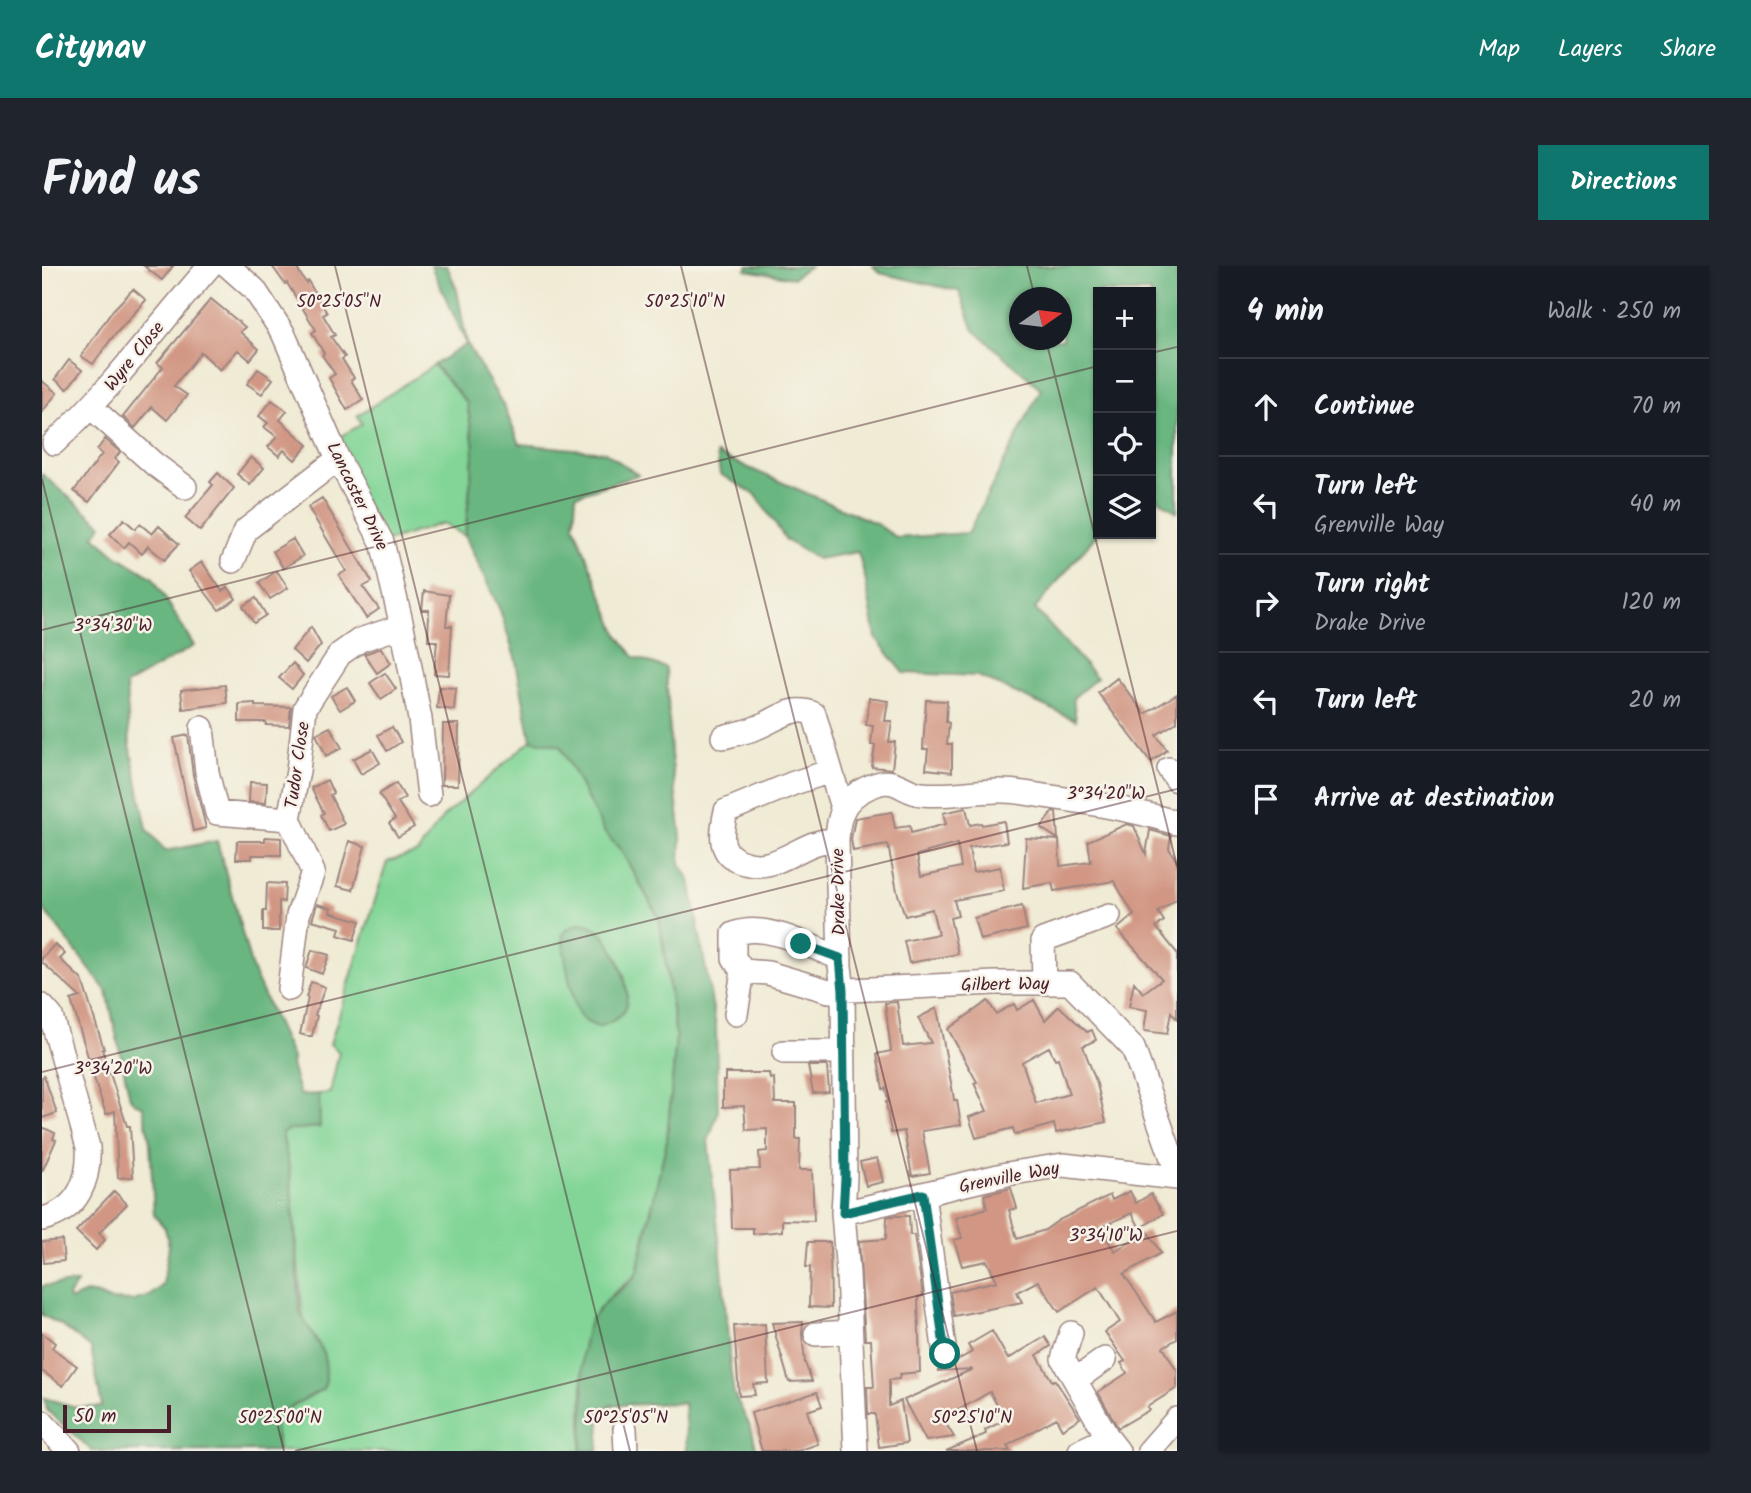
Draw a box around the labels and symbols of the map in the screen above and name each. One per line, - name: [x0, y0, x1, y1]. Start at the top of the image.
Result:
- north arrow: [1009, 287, 1072, 350]
- text: 50°25'05"N: [297, 288, 381, 317]
- text: 50°25'10"N: [645, 288, 725, 317]
- street label: Wyre Close: [98, 316, 173, 398]
- street label: Lancaster Drive: [318, 437, 396, 556]
- text: 3°34'30"W: [74, 612, 152, 641]
- street label: Tudor Close: [278, 720, 319, 811]
- text: 3°34'20"W: [1067, 780, 1145, 809]
- street label: Drake Drive: [824, 848, 855, 936]
- route end: [785, 928, 816, 959]
- street label: Gilbert Way: [961, 970, 1050, 1001]
- text: 3°34'20"W: [74, 1055, 152, 1084]
- street label: Grenville Way: [957, 1154, 1062, 1202]
- text: 3°34'10"W: [1069, 1222, 1143, 1251]
- route start: [929, 1338, 960, 1369]
- scale bar: [63, 1402, 172, 1434]
- text: 50°25'00"N: [238, 1404, 322, 1433]
- text: 50°25'05"N: [584, 1404, 668, 1433]
- text: 50°25'10"N: [932, 1404, 1012, 1433]

